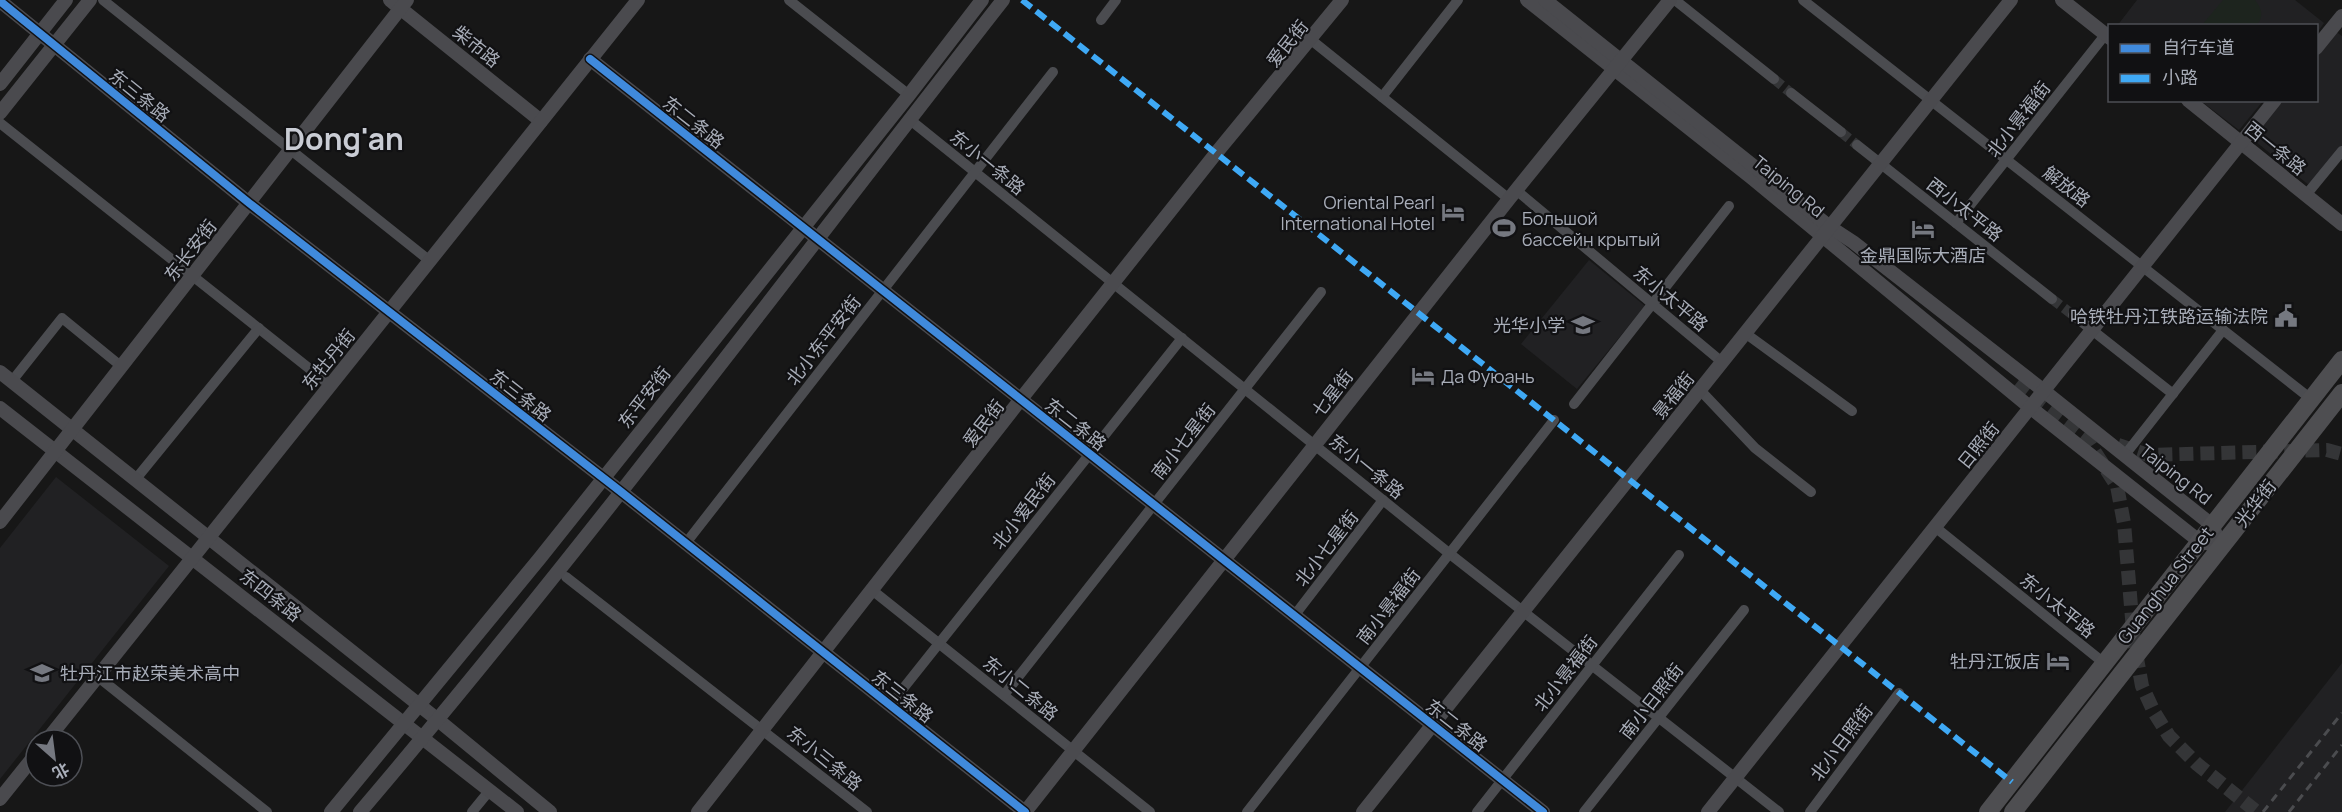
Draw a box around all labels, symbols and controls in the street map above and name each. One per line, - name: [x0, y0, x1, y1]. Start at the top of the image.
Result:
- street label: 爱民街: [1261, 14, 1313, 72]
- street label: 柴市路: [448, 20, 506, 72]
- legend: [2108, 24, 2318, 102]
- text: 自行车道: [2162, 35, 2234, 59]
- street label: 东三条路: [104, 63, 176, 127]
- text: 小路: [2162, 65, 2198, 89]
- street label: 北小景福街: [1981, 76, 2055, 162]
- street label: 东二条路: [658, 90, 730, 154]
- street label: 西一条路: [2240, 116, 2312, 180]
- district label: Dong'an: [284, 118, 404, 159]
- street label: 东小一条路: [945, 124, 1031, 200]
- street label: Taiping Rd: [1748, 150, 1830, 222]
- street label: 解放路: [2038, 160, 2096, 212]
- street label: 西小太平路: [1922, 172, 2008, 246]
- place label: Oriental Pearl International Hotel: [1280, 190, 1435, 235]
- hotel icon: Oriental Pearl International Hotel: [1440, 199, 1466, 225]
- place label: Большой бассейн крытый: [1522, 206, 1660, 251]
- street label: 东长安街: [158, 214, 222, 286]
- sports icon: Большой бассейн крытый: [1491, 215, 1517, 241]
- hotel icon: 金鼎国际大酒店: [1910, 216, 1936, 242]
- place label: 金鼎国际大酒店: [1860, 243, 1986, 267]
- street label: 东小太平路: [1629, 260, 1713, 336]
- street label: 北小东平安街: [780, 290, 866, 390]
- public building icon: 哈铁牡丹江铁路运输法院: [2273, 303, 2299, 329]
- place label: 哈铁牡丹江铁路运输法院: [2070, 304, 2268, 328]
- school or university icon: 光华小学: [1570, 312, 1596, 338]
- place label: 光华小学: [1493, 313, 1565, 337]
- street label: 东牡丹街: [296, 323, 360, 395]
- street label: 东平安街: [612, 361, 676, 433]
- street label: 东三条路: [485, 363, 557, 427]
- hotel icon: Да Фуюань: [1410, 363, 1436, 389]
- street label: 七星街: [1306, 364, 1358, 422]
- place label: Да Фуюань: [1441, 364, 1535, 388]
- street label: 景福街: [1647, 366, 1699, 424]
- street label: 东二条路: [1040, 392, 1112, 456]
- street label: 爱民街: [957, 394, 1009, 452]
- street label: 南小七星街: [1146, 398, 1220, 484]
- street label: 日照街: [1952, 416, 2004, 474]
- street label: 东小一条路: [1324, 428, 1410, 504]
- street label: Taiping Rd: [2135, 438, 2217, 510]
- street label: 北小爱民街: [986, 468, 1060, 554]
- street label: 光华街: [2229, 474, 2281, 532]
- street label: 北小七星街: [1289, 505, 1363, 591]
- street label: Guanghua Street: [2112, 521, 2218, 649]
- street label: 东四条路: [235, 563, 307, 627]
- street label: 南小景福街: [1351, 563, 1425, 649]
- street label: 东小太平路: [2015, 567, 2101, 643]
- street label: 北小景福街: [1528, 630, 1602, 716]
- hotel icon: 牡丹江饭店: [2045, 648, 2071, 674]
- place label: 牡丹江饭店: [1950, 649, 2040, 673]
- street label: 东小二条路: [978, 650, 1064, 726]
- street label: 南小日照街: [1614, 658, 1688, 744]
- school or university icon: 牡丹江市赵荣美术高中: [29, 660, 55, 686]
- place label: 牡丹江市赵荣美术高中: [60, 661, 240, 685]
- street label: 东三条路: [867, 664, 939, 728]
- street label: 东二条路: [1421, 693, 1493, 757]
- street label: 北小日照街: [1804, 699, 1878, 785]
- street label: 东小三条路: [782, 720, 868, 796]
- north arrow: [24, 728, 84, 788]
- text: 北: [49, 758, 73, 785]

